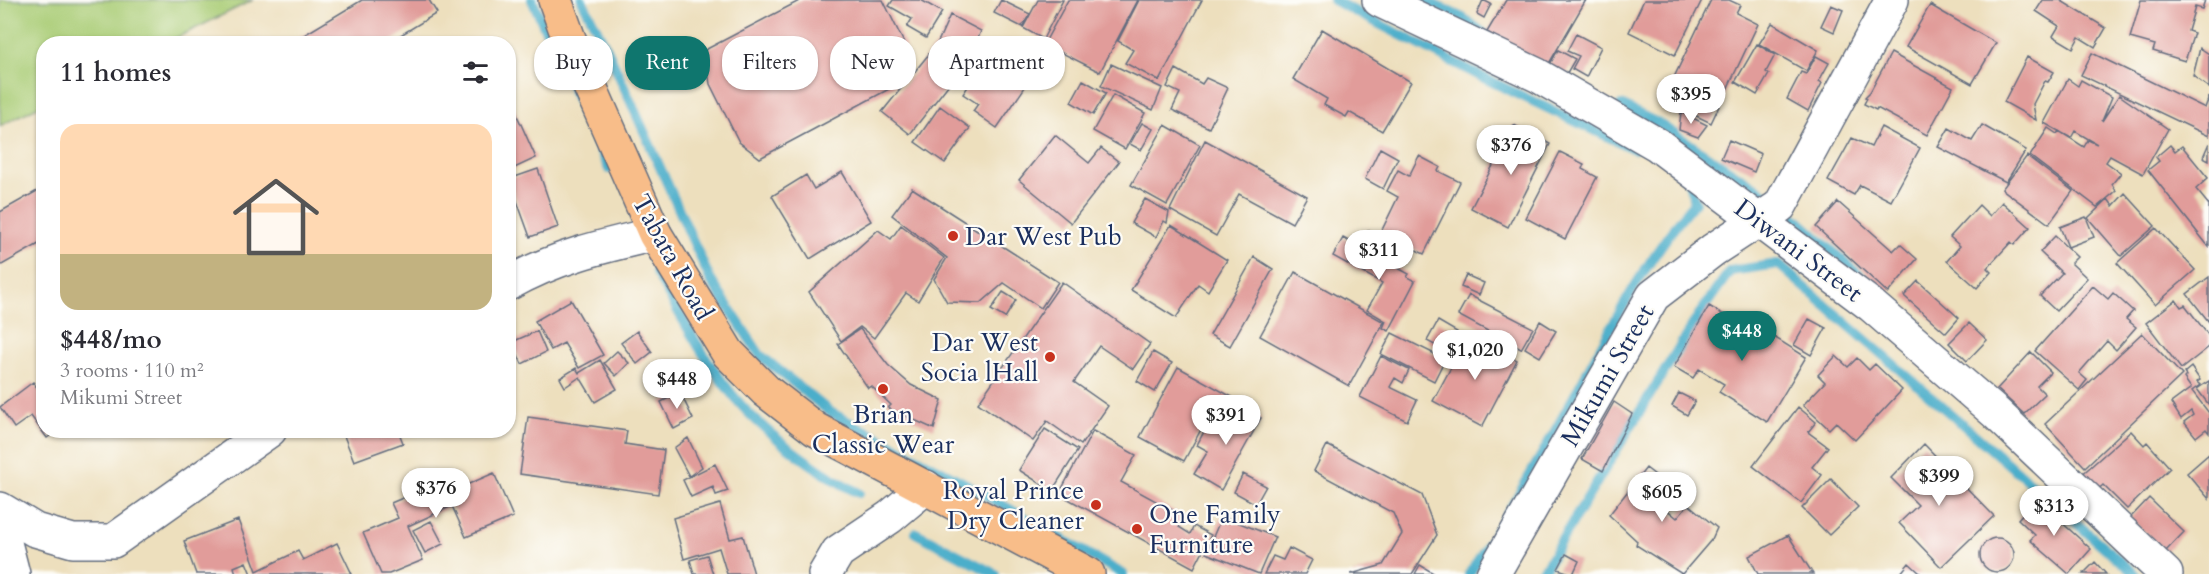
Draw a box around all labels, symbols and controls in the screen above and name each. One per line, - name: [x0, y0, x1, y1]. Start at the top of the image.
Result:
- chip: Buy: [534, 36, 613, 90]
- chip: Rent: [625, 36, 710, 90]
- chip: Filters: [722, 36, 818, 90]
- chip: New: [830, 36, 916, 90]
- chip: Apartment: [928, 36, 1065, 90]
- text: 11 homes: [60, 55, 171, 90]
- icon: filters: [459, 56, 492, 89]
- pin: $395: [1655, 74, 1727, 125]
- text: $395: [1671, 80, 1711, 107]
- pin: $376: [1475, 125, 1547, 176]
- text: $376: [1491, 131, 1531, 158]
- icon: home: [222, 163, 330, 271]
- street label: Tabata Road: [624, 188, 722, 327]
- street label: Diwani Street: [1727, 191, 1870, 310]
- place label: Dar West Pub: [965, 219, 1122, 254]
- marker: Dar West Pub: [946, 229, 960, 243]
- pin: $311: [1343, 230, 1415, 281]
- text: $311: [1359, 236, 1399, 263]
- street label: Mikumi Street: [1553, 298, 1662, 453]
- pin: $448: [1706, 311, 1778, 362]
- text: $448: [1722, 317, 1762, 344]
- text: $448/mo: [60, 322, 162, 357]
- place label: Dar West Socia lHall: [921, 325, 1038, 390]
- pin: $1,020: [1426, 330, 1524, 381]
- text: $1,020: [1446, 336, 1504, 363]
- marker: Dar West Socia lHall: [1043, 350, 1057, 364]
- text: 3 rooms · 110 m²: [60, 357, 204, 384]
- pin: $448: [641, 359, 713, 410]
- text: $448: [657, 365, 697, 392]
- marker: Brian Classic Wear: [876, 382, 890, 396]
- text: Mikumi Street: [60, 384, 182, 411]
- pin: $391: [1190, 395, 1262, 446]
- place label: Brian Classic Wear: [812, 397, 955, 462]
- text: $391: [1206, 401, 1246, 428]
- pin: $399: [1903, 456, 1975, 507]
- text: $399: [1919, 462, 1959, 489]
- pin: $376: [400, 468, 472, 519]
- pin: $605: [1626, 472, 1698, 523]
- place label: Royal Prince Dry Cleaner: [943, 473, 1085, 538]
- text: $376: [416, 474, 456, 501]
- text: $605: [1642, 478, 1682, 505]
- pin: $313: [2018, 486, 2090, 537]
- text: $313: [2034, 492, 2074, 519]
- place label: One Family Furniture: [1149, 497, 1281, 562]
- marker: Royal Prince Dry Cleaner: [1089, 498, 1103, 512]
- marker: One Family Furniture: [1130, 522, 1144, 536]

